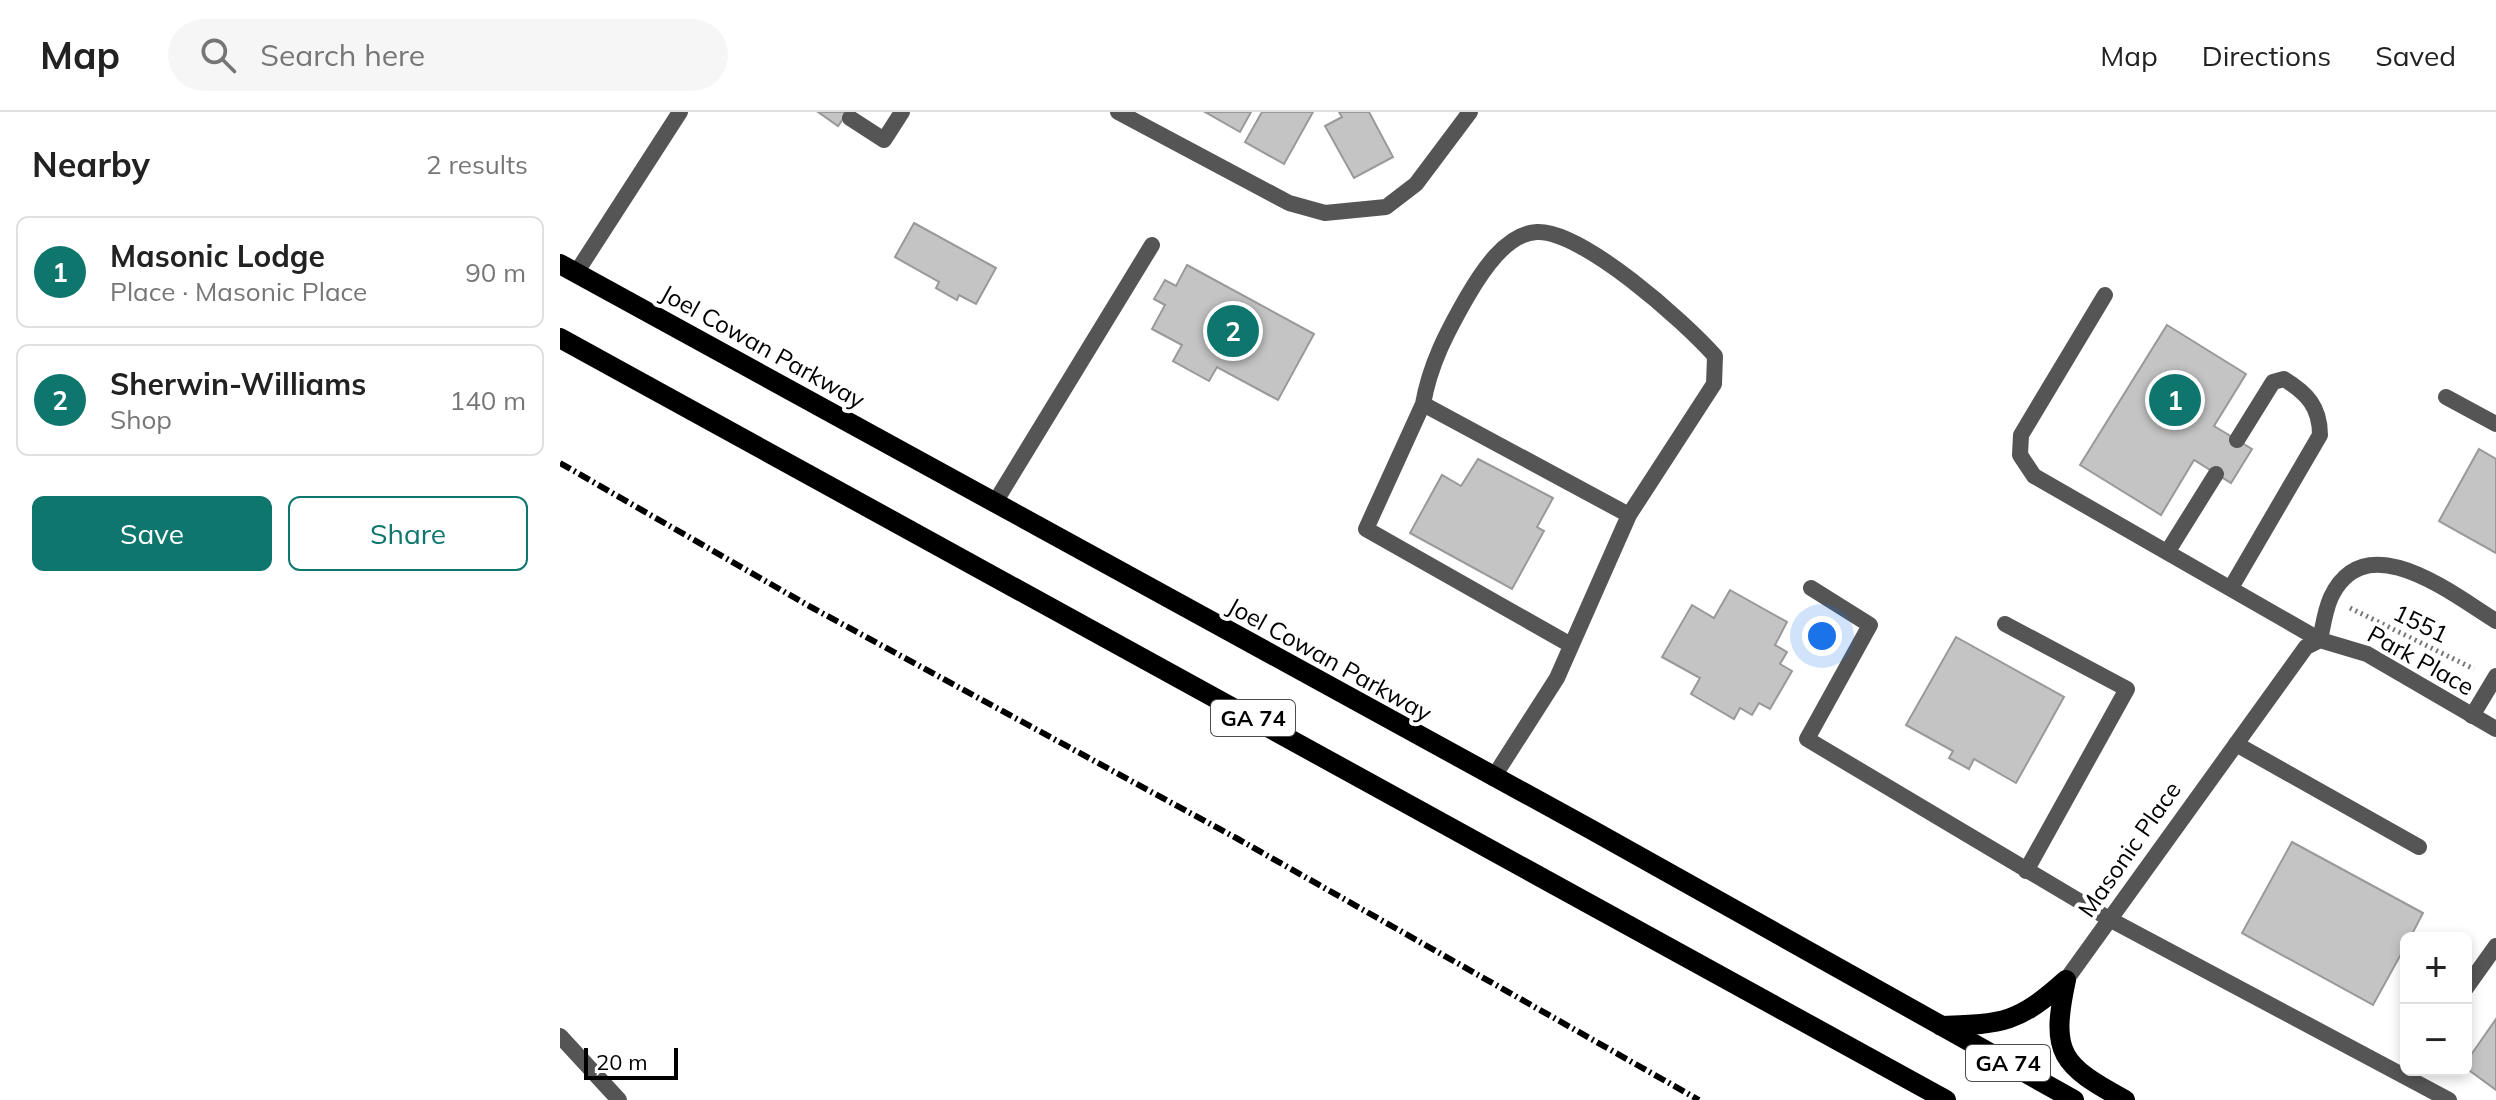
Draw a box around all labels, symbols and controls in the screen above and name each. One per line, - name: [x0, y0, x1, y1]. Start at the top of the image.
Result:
- search box: [168, 19, 728, 91]
- text: Map: [40, 31, 120, 79]
- icon: search: [196, 33, 240, 77]
- text: Search here: [260, 36, 425, 74]
- text: Map: [2100, 38, 2158, 73]
- text: Directions: [2202, 38, 2331, 73]
- text: Saved: [2375, 38, 2456, 73]
- text: Nearby: [32, 143, 150, 186]
- text: 2 results: [426, 148, 528, 181]
- text: Masonic Lodge: [110, 237, 325, 275]
- text: 1: [52, 256, 68, 289]
- text: 90 m: [465, 256, 526, 289]
- text: Place · Masonic Place: [110, 275, 367, 308]
- street label: Joel Cowan Parkway: [656, 277, 871, 415]
- pin: 2: [1207, 301, 1259, 361]
- text: Sherwin-Williams: [110, 365, 366, 403]
- pin: 1: [2149, 370, 2201, 430]
- text: 2: [52, 384, 68, 417]
- text: 140 m: [450, 384, 526, 417]
- text: Shop: [110, 403, 172, 436]
- button: Save: [32, 496, 272, 571]
- button: Share: [288, 496, 528, 571]
- street label: Joel Cowan Parkway: [1223, 590, 1438, 728]
- street label: 1551: [2389, 597, 2453, 649]
- your location: [1802, 616, 1842, 656]
- street label: Park Place: [2362, 618, 2480, 702]
- road number: GA 74: [1211, 700, 1295, 736]
- street label: Masonic Place: [2071, 775, 2187, 923]
- map controls: [2400, 932, 2472, 1076]
- button: +: [2400, 932, 2472, 1004]
- button: −: [2400, 1004, 2472, 1076]
- scale bar: [584, 1044, 678, 1080]
- road number: GA 74: [1966, 1045, 2050, 1081]
- text: 20 m: [596, 1048, 647, 1076]

